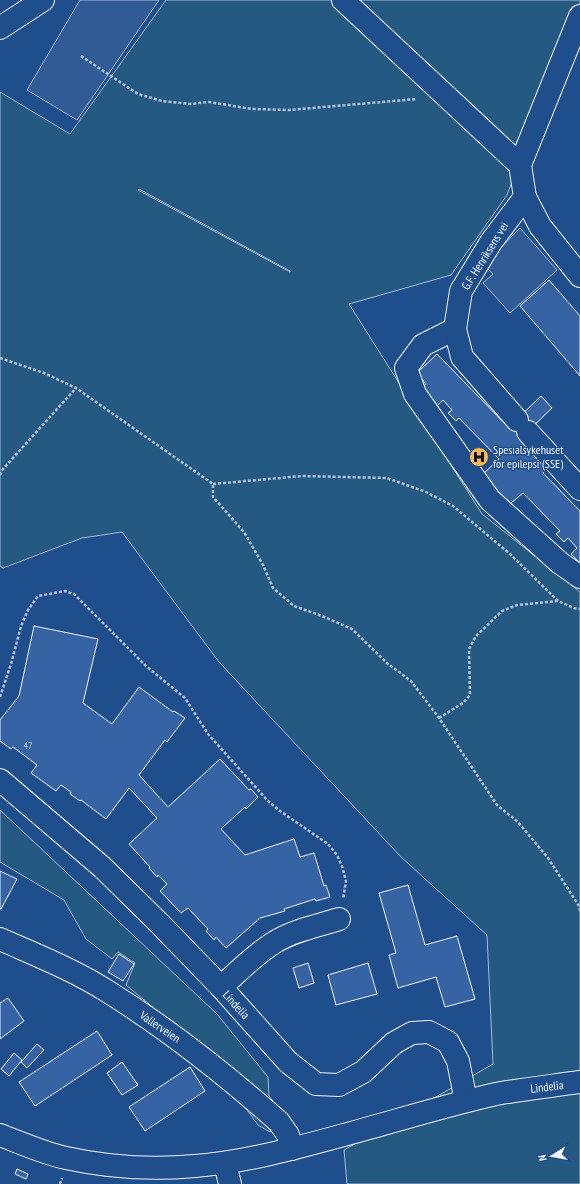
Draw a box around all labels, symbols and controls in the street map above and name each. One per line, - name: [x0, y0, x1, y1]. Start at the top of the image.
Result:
- street label: G.F. Henriksens vei: [458, 219, 511, 292]
- place label: Spesialsykehuset for epilepsi (SSE): [493, 442, 564, 471]
- hospital icon: Spesialsykehuset for epilepsi (SSE): [468, 446, 490, 468]
- house number: 47: [24, 739, 33, 752]
- street label: Lindelia: [220, 987, 253, 1022]
- street label: Vallerveien: [136, 1007, 184, 1046]
- street label: Lindelia: [530, 1077, 565, 1096]
- north arrow: [532, 1136, 572, 1176]
- text: N: [535, 1154, 550, 1162]

